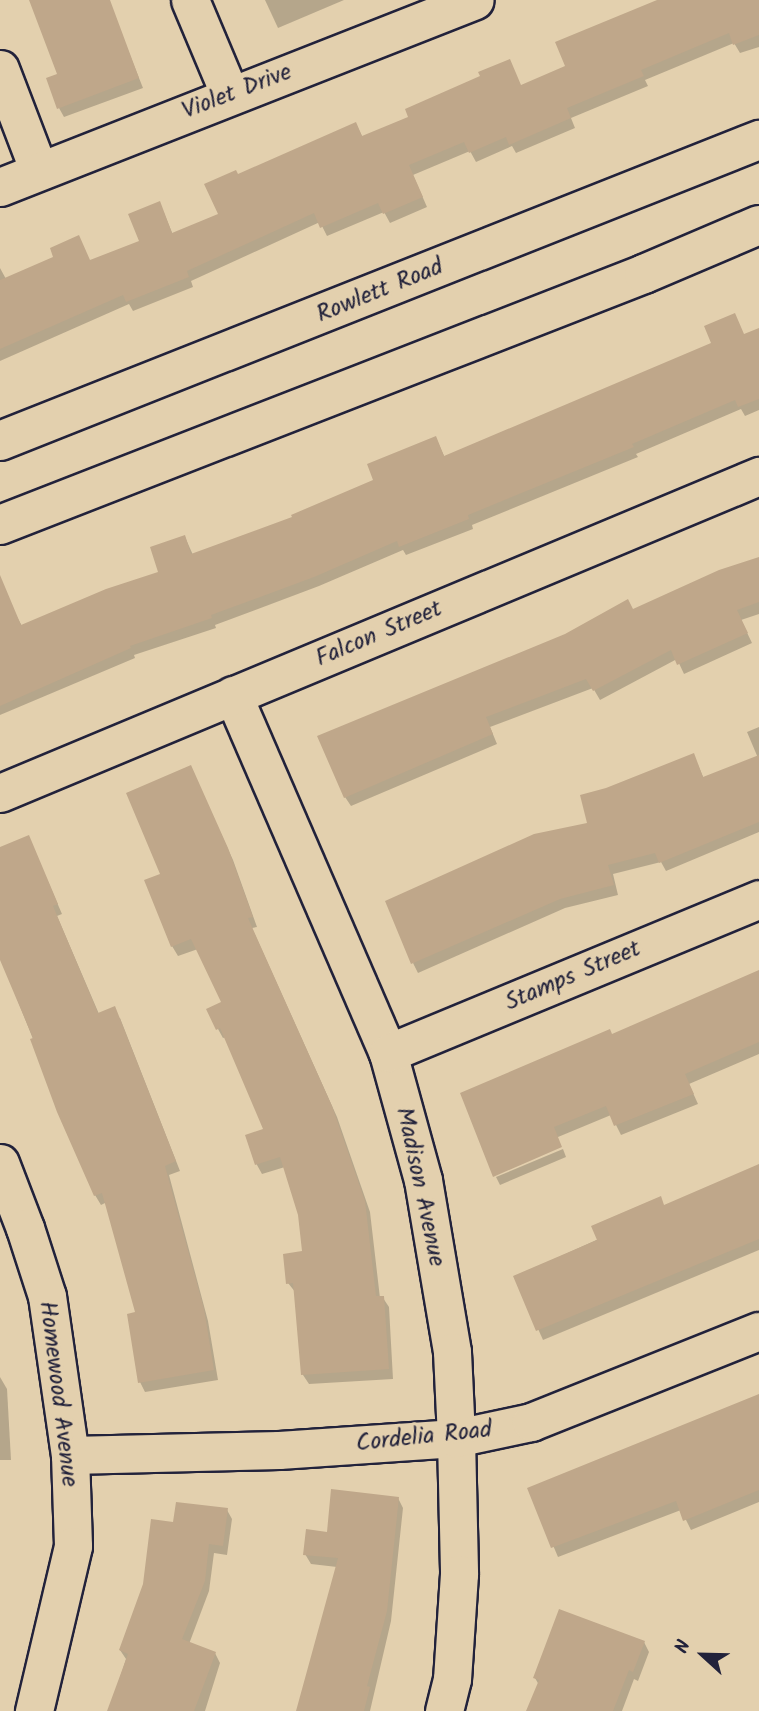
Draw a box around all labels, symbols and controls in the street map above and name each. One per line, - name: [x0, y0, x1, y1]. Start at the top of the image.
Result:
- street label: Violet Drive: [178, 58, 296, 126]
- street label: Rowlett Road: [312, 253, 448, 329]
- street label: Falcon Street: [311, 594, 447, 674]
- street label: Stamps Street: [501, 934, 645, 1018]
- street label: Madison Avenue: [389, 1105, 451, 1269]
- street label: Homewood Avenue: [32, 1299, 84, 1489]
- street label: Cordelia Road: [355, 1416, 493, 1458]
- north arrow: [668, 1620, 738, 1690]
- text: N: [667, 1636, 700, 1658]

